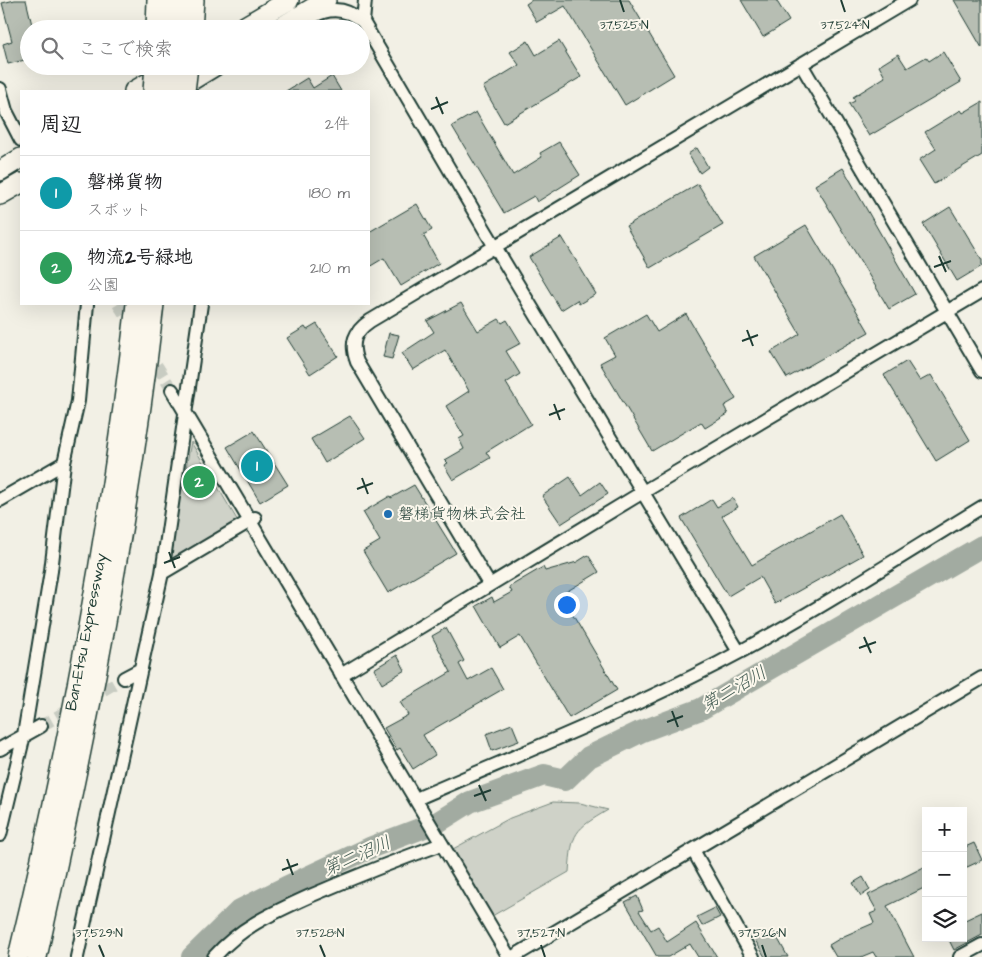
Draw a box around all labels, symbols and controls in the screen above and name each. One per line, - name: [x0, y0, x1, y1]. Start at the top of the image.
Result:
- text: 37.525°N: [599, 17, 649, 34]
- text: 37.524°N: [821, 17, 870, 34]
- search box: [20, 20, 370, 75]
- icon: search: [38, 34, 66, 62]
- text: ここで検索: [78, 36, 173, 63]
- text: 周辺: [40, 110, 82, 139]
- text: 2件: [325, 113, 350, 135]
- text: 磐梯貨物: [87, 169, 163, 196]
- text: 1: [55, 182, 57, 204]
- text: 180 m: [309, 182, 350, 204]
- text: スポット: [87, 199, 151, 221]
- text: 物流2号緑地: [87, 244, 193, 271]
- text: 2: [51, 257, 61, 279]
- text: 210 m: [310, 257, 350, 279]
- text: 公園: [87, 274, 119, 296]
- pin: 1: [241, 447, 273, 485]
- pin: 2: [183, 463, 215, 501]
- place label: 磐梯貨物株式会社: [398, 503, 526, 525]
- marker: 磐梯貨物株式会社: [382, 508, 394, 520]
- street label: Ban-Etsu Expressway: [60, 551, 113, 713]
- your location: [554, 592, 580, 618]
- water label: 第二沼川: [697, 660, 771, 718]
- map controls: [922, 807, 967, 942]
- button: +: [922, 807, 967, 852]
- water label: 第二沼川: [319, 830, 395, 882]
- button: −: [922, 852, 967, 897]
- button: layers: [922, 897, 967, 942]
- text: 37.529°N: [75, 925, 123, 942]
- text: 37.528°N: [296, 925, 345, 942]
- text: 37.527°N: [517, 925, 566, 942]
- text: 37.526°N: [738, 925, 787, 942]

